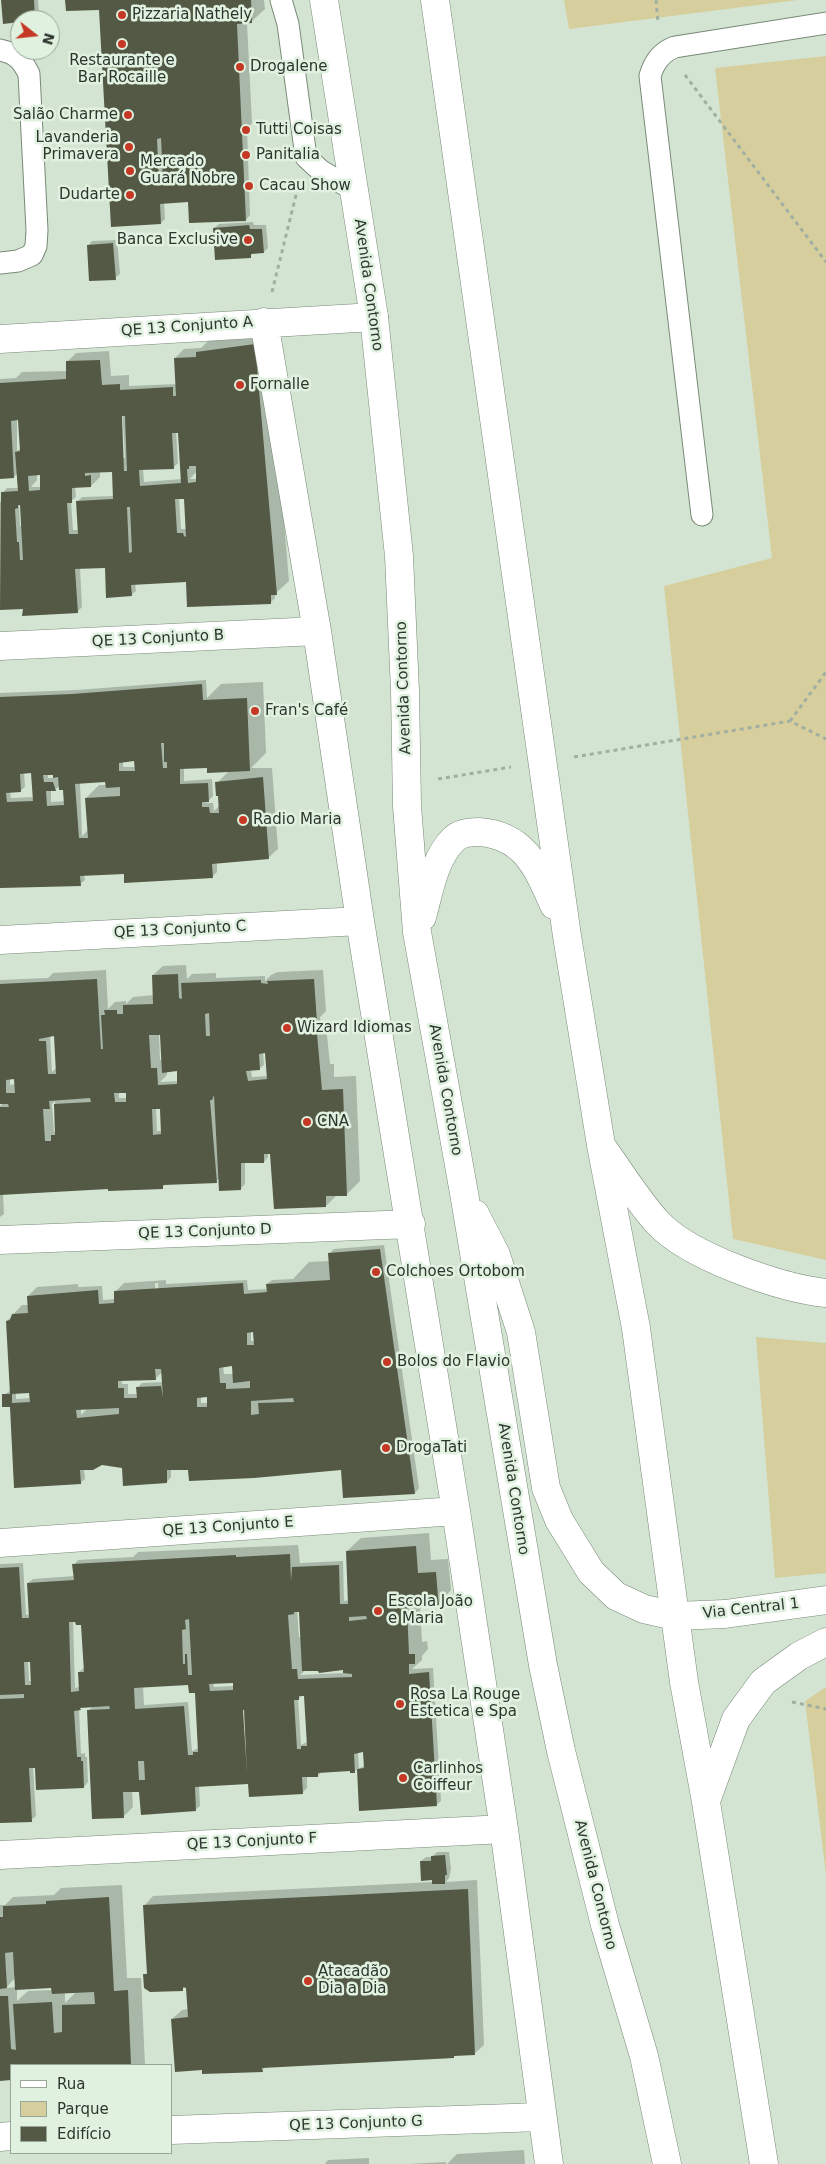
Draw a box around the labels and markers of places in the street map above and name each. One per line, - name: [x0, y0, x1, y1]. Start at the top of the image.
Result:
- place label: Pizzaria Nathely: [132, 6, 252, 24]
- marker: Pizzaria Nathely: [116, 9, 128, 21]
- marker: Restaurante e Bar Rocaille: [116, 38, 128, 50]
- place label: Restaurante e Bar Rocaille: [69, 52, 175, 87]
- place label: Drogalene: [250, 58, 327, 76]
- marker: Drogalene: [234, 61, 246, 73]
- place label: Salão Charme: [13, 106, 118, 124]
- marker: Salão Charme: [122, 109, 134, 121]
- place label: Tutti Coisas: [256, 121, 342, 139]
- marker: Tutti Coisas: [240, 124, 252, 136]
- place label: Lavanderia Primavera: [36, 129, 119, 164]
- marker: Lavanderia Primavera: [123, 141, 135, 153]
- place label: Panitalia: [256, 146, 320, 164]
- marker: Panitalia: [240, 149, 252, 161]
- place label: Mercado Guará Nobre: [140, 153, 235, 188]
- marker: Mercado Guará Nobre: [124, 165, 136, 177]
- place label: Cacau Show: [259, 177, 351, 195]
- marker: Cacau Show: [243, 180, 255, 192]
- place label: Dudarte: [59, 186, 120, 204]
- marker: Dudarte: [124, 189, 136, 201]
- place label: Banca Exclusive: [117, 231, 238, 249]
- marker: Banca Exclusive: [242, 234, 254, 246]
- place label: Fornalle: [250, 376, 309, 394]
- marker: Fornalle: [234, 379, 246, 391]
- place label: Fran's Café: [265, 702, 348, 720]
- marker: Fran's Café: [249, 705, 261, 717]
- place label: Radio Maria: [253, 811, 342, 829]
- marker: Radio Maria: [237, 814, 249, 826]
- place label: Wizard Idiomas: [297, 1019, 412, 1037]
- marker: Wizard Idiomas: [281, 1022, 293, 1034]
- place label: CNA: [317, 1113, 349, 1131]
- marker: CNA: [301, 1116, 313, 1128]
- place label: Colchoes Ortobom: [386, 1263, 525, 1281]
- marker: Colchoes Ortobom: [370, 1266, 382, 1278]
- place label: Bolos do Flavio: [397, 1353, 510, 1371]
- marker: Bolos do Flavio: [381, 1356, 393, 1368]
- place label: DrogaTati: [396, 1439, 467, 1457]
- marker: DrogaTati: [380, 1442, 392, 1454]
- place label: Escola João e Maria: [388, 1593, 473, 1628]
- marker: Escola João e Maria: [372, 1605, 384, 1617]
- place label: Rosa La Rouge Estetica e Spa: [410, 1686, 520, 1721]
- marker: Rosa La Rouge Estetica e Spa: [394, 1698, 406, 1710]
- place label: Carlinhos Coiffeur: [413, 1760, 483, 1795]
- marker: Carlinhos Coiffeur: [397, 1772, 409, 1784]
- place label: Atacadão Dia a Dia: [318, 1963, 388, 1998]
- marker: Atacadão Dia a Dia: [302, 1975, 314, 1987]

